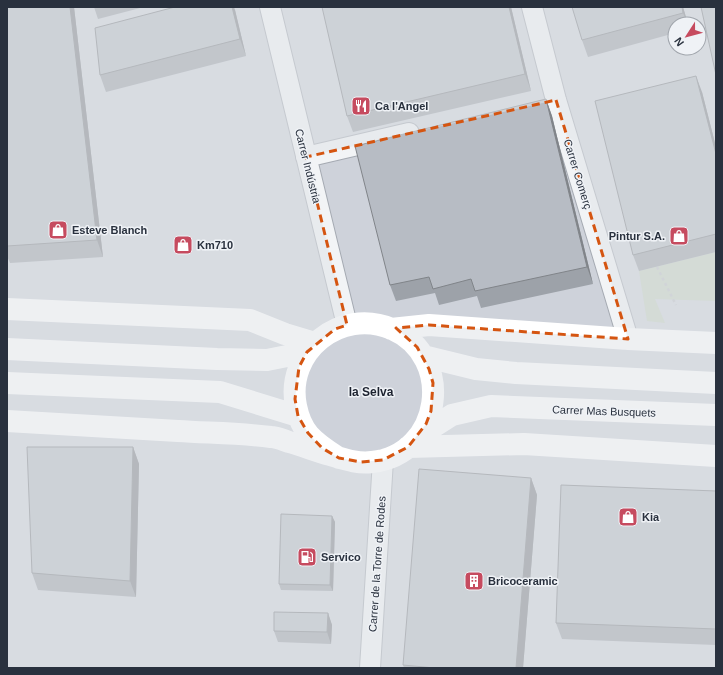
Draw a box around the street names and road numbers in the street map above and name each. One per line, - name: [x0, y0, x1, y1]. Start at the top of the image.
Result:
- street label: Carrer Indústria: [293, 127, 323, 205]
- street label: Carrer Comerç: [562, 137, 595, 211]
- street label: Carrer Mas Busquets: [552, 403, 657, 419]
- street label: Carrer de la Torre de Rodes: [366, 495, 388, 632]

